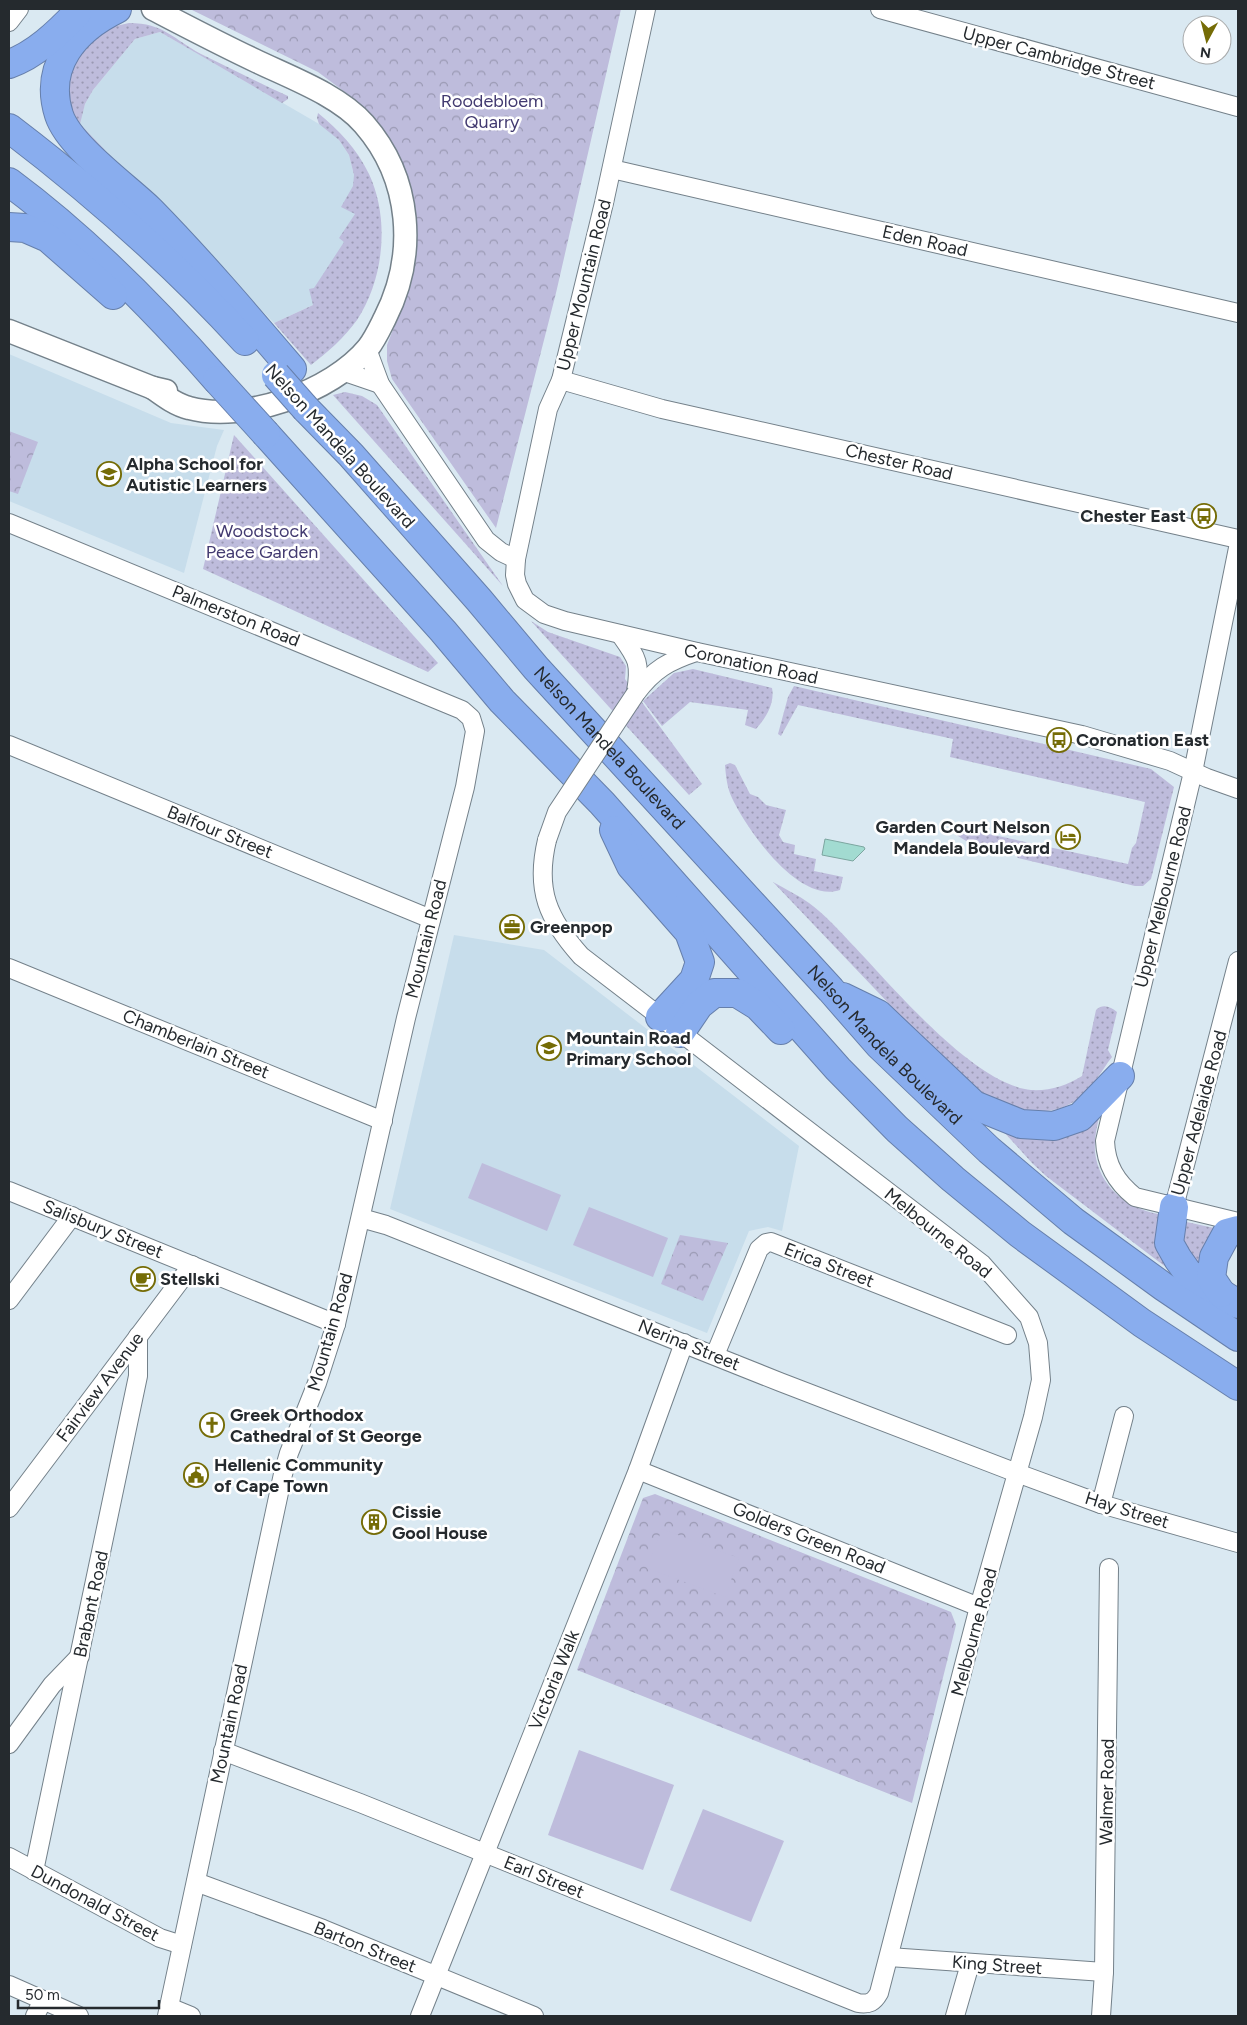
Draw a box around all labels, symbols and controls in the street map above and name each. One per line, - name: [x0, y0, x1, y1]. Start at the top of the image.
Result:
- north arrow: [1182, 15, 1232, 65]
- street label: Upper Cambridge Street: [960, 22, 1158, 94]
- text: N: [1199, 43, 1212, 62]
- park label: Roodebloem Quarry: [441, 90, 543, 133]
- street label: Upper Mountain Road: [552, 197, 616, 373]
- street label: Eden Road: [880, 221, 970, 261]
- street label: Nelson Mandela Boulevard: [260, 359, 420, 533]
- street label: Chester Road: [843, 439, 955, 485]
- place label: Alpha School for Autistic Learners: [126, 453, 268, 496]
- school or university icon: Alpha School for Autistic Learners: [96, 461, 122, 487]
- bus stop icon: Chester East: [1191, 503, 1217, 529]
- place label: Chester East: [1080, 505, 1186, 527]
- park label: Woodstock Peace Garden: [206, 520, 318, 563]
- street label: Palmerston Road: [169, 580, 303, 652]
- street label: Coronation Road: [682, 639, 820, 689]
- street label: Nelson Mandela Boulevard: [529, 662, 690, 834]
- bus stop icon: Coronation East: [1046, 727, 1072, 753]
- place label: Coronation East: [1076, 729, 1209, 751]
- street label: Balfour Street: [164, 801, 276, 863]
- street label: Upper Melbourne Road: [1130, 804, 1196, 990]
- place label: Garden Court Nelson Mandela Boulevard: [876, 816, 1050, 859]
- hotel icon: Garden Court Nelson Mandela Boulevard: [1055, 824, 1081, 850]
- street label: Mountain Road: [401, 877, 451, 1001]
- office icon: Greenpop: [499, 914, 525, 940]
- place label: Greenpop: [530, 916, 613, 938]
- street label: Nelson Mandela Boulevard: [803, 960, 967, 1129]
- street label: Chamberlain Street: [119, 1005, 273, 1084]
- place label: Mountain Road Primary School: [566, 1027, 691, 1070]
- street label: Upper Adelaide Road: [1166, 1028, 1232, 1198]
- school or university icon: Mountain Road Primary School: [536, 1035, 562, 1061]
- street label: Melbourne Road: [880, 1183, 996, 1283]
- street label: Salisbury Street: [40, 1195, 167, 1263]
- street label: Erica Street: [781, 1238, 877, 1292]
- cafe icon: Stellski: [130, 1266, 156, 1292]
- place label: Stellski: [160, 1268, 220, 1290]
- street label: Mountain Road: [303, 1270, 357, 1394]
- street label: Nerina Street: [635, 1315, 743, 1376]
- street label: Fairview Avenue: [52, 1328, 149, 1446]
- place label: Greek Orthodox Cathedral of St George: [230, 1404, 422, 1447]
- church icon: Greek Orthodox Cathedral of St George: [199, 1412, 225, 1438]
- place label: Hellenic Community of Cape Town: [214, 1454, 384, 1497]
- public building icon: Hellenic Community of Cape Town: [183, 1462, 209, 1488]
- street label: Hay Street: [1082, 1487, 1172, 1533]
- street label: Golders Green Road: [729, 1497, 889, 1579]
- place label: Cissie Gool House: [392, 1501, 488, 1544]
- building icon: Cissie Gool House: [361, 1509, 387, 1535]
- street label: Brabant Road: [69, 1549, 113, 1659]
- street label: Melbourne Road: [946, 1565, 1002, 1699]
- street label: Victoria Walk: [524, 1627, 584, 1733]
- street label: Mountain Road: [206, 1662, 252, 1786]
- street label: Walmer Road: [1095, 1738, 1119, 1846]
- street label: Earl Street: [501, 1851, 588, 1903]
- street label: Dundonald Street: [27, 1860, 163, 1946]
- street label: Barton Street: [311, 1917, 420, 1978]
- street label: King Street: [951, 1951, 1043, 1979]
- scale bar: [18, 1978, 159, 2010]
- text: 50 m: [25, 1986, 60, 2004]

